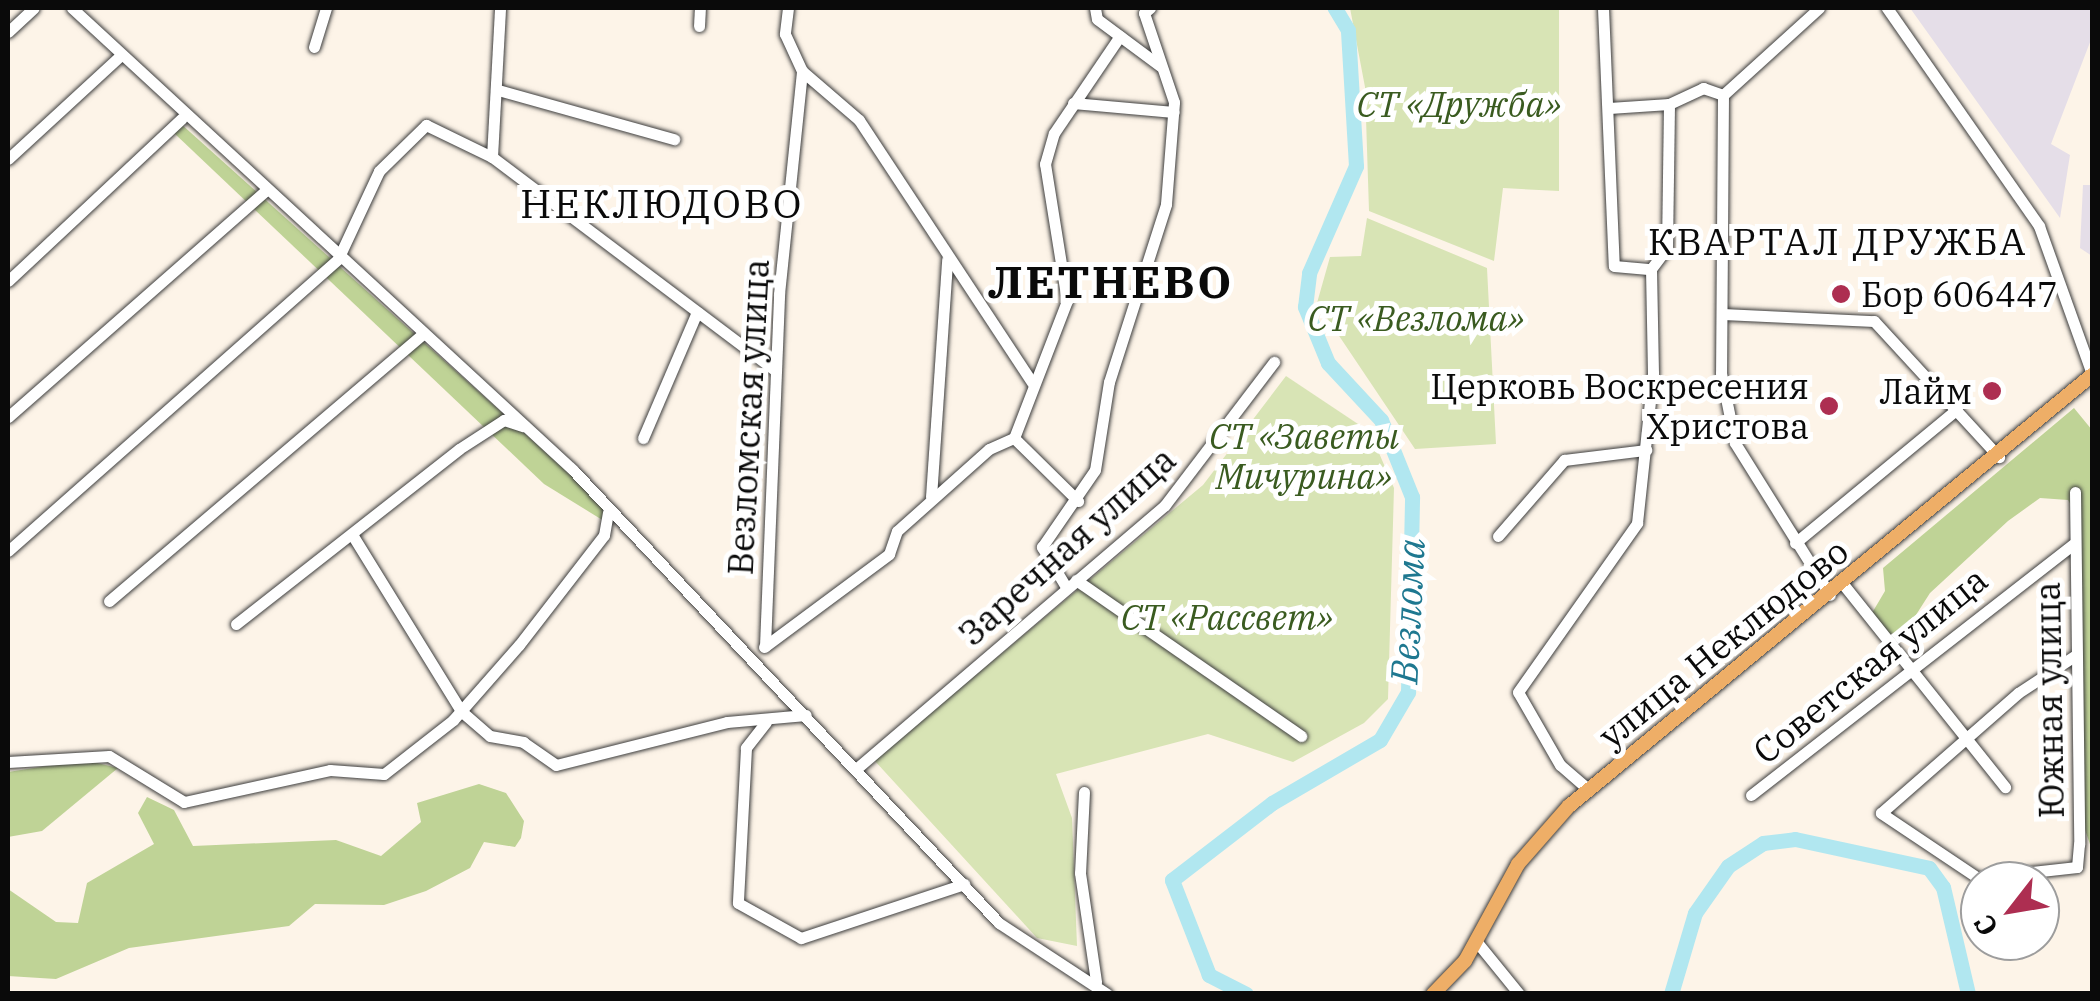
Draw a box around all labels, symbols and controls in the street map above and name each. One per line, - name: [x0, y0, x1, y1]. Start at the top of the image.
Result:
- park label: СТ «Дружба»: [1356, 83, 1562, 125]
- district label: НЕКЛЮДОВО: [520, 179, 804, 227]
- district label: КВАРТАЛ ДРУЖБА: [1648, 218, 2028, 264]
- district label: ЛЕТНЕВО: [988, 255, 1234, 309]
- street label: Везломская улица: [719, 258, 777, 576]
- place label: Бор 606447: [1861, 273, 2058, 315]
- marker: Бор 606447: [1830, 283, 1852, 305]
- park label: СТ «Везлома»: [1307, 297, 1525, 339]
- place label: Церковь Воскресения Христова: [1430, 365, 1809, 447]
- place label: Лайм: [1880, 370, 1972, 412]
- marker: Лайм: [1981, 380, 2003, 402]
- marker: Церковь Воскресения Христова: [1818, 395, 1840, 417]
- park label: СТ «Заветы Мичурина»: [1209, 415, 1399, 497]
- street label: Заречная улица: [950, 438, 1184, 654]
- street label: улица Неклюдово: [1590, 530, 1856, 756]
- water label: Везлома: [1380, 537, 1434, 685]
- street label: Советская улица: [1745, 558, 1995, 772]
- street label: Южная улица: [2026, 581, 2072, 819]
- park label: СТ «Рассвет»: [1121, 596, 1333, 638]
- north arrow: [1960, 861, 2060, 961]
- text: С: [1965, 908, 2006, 943]

